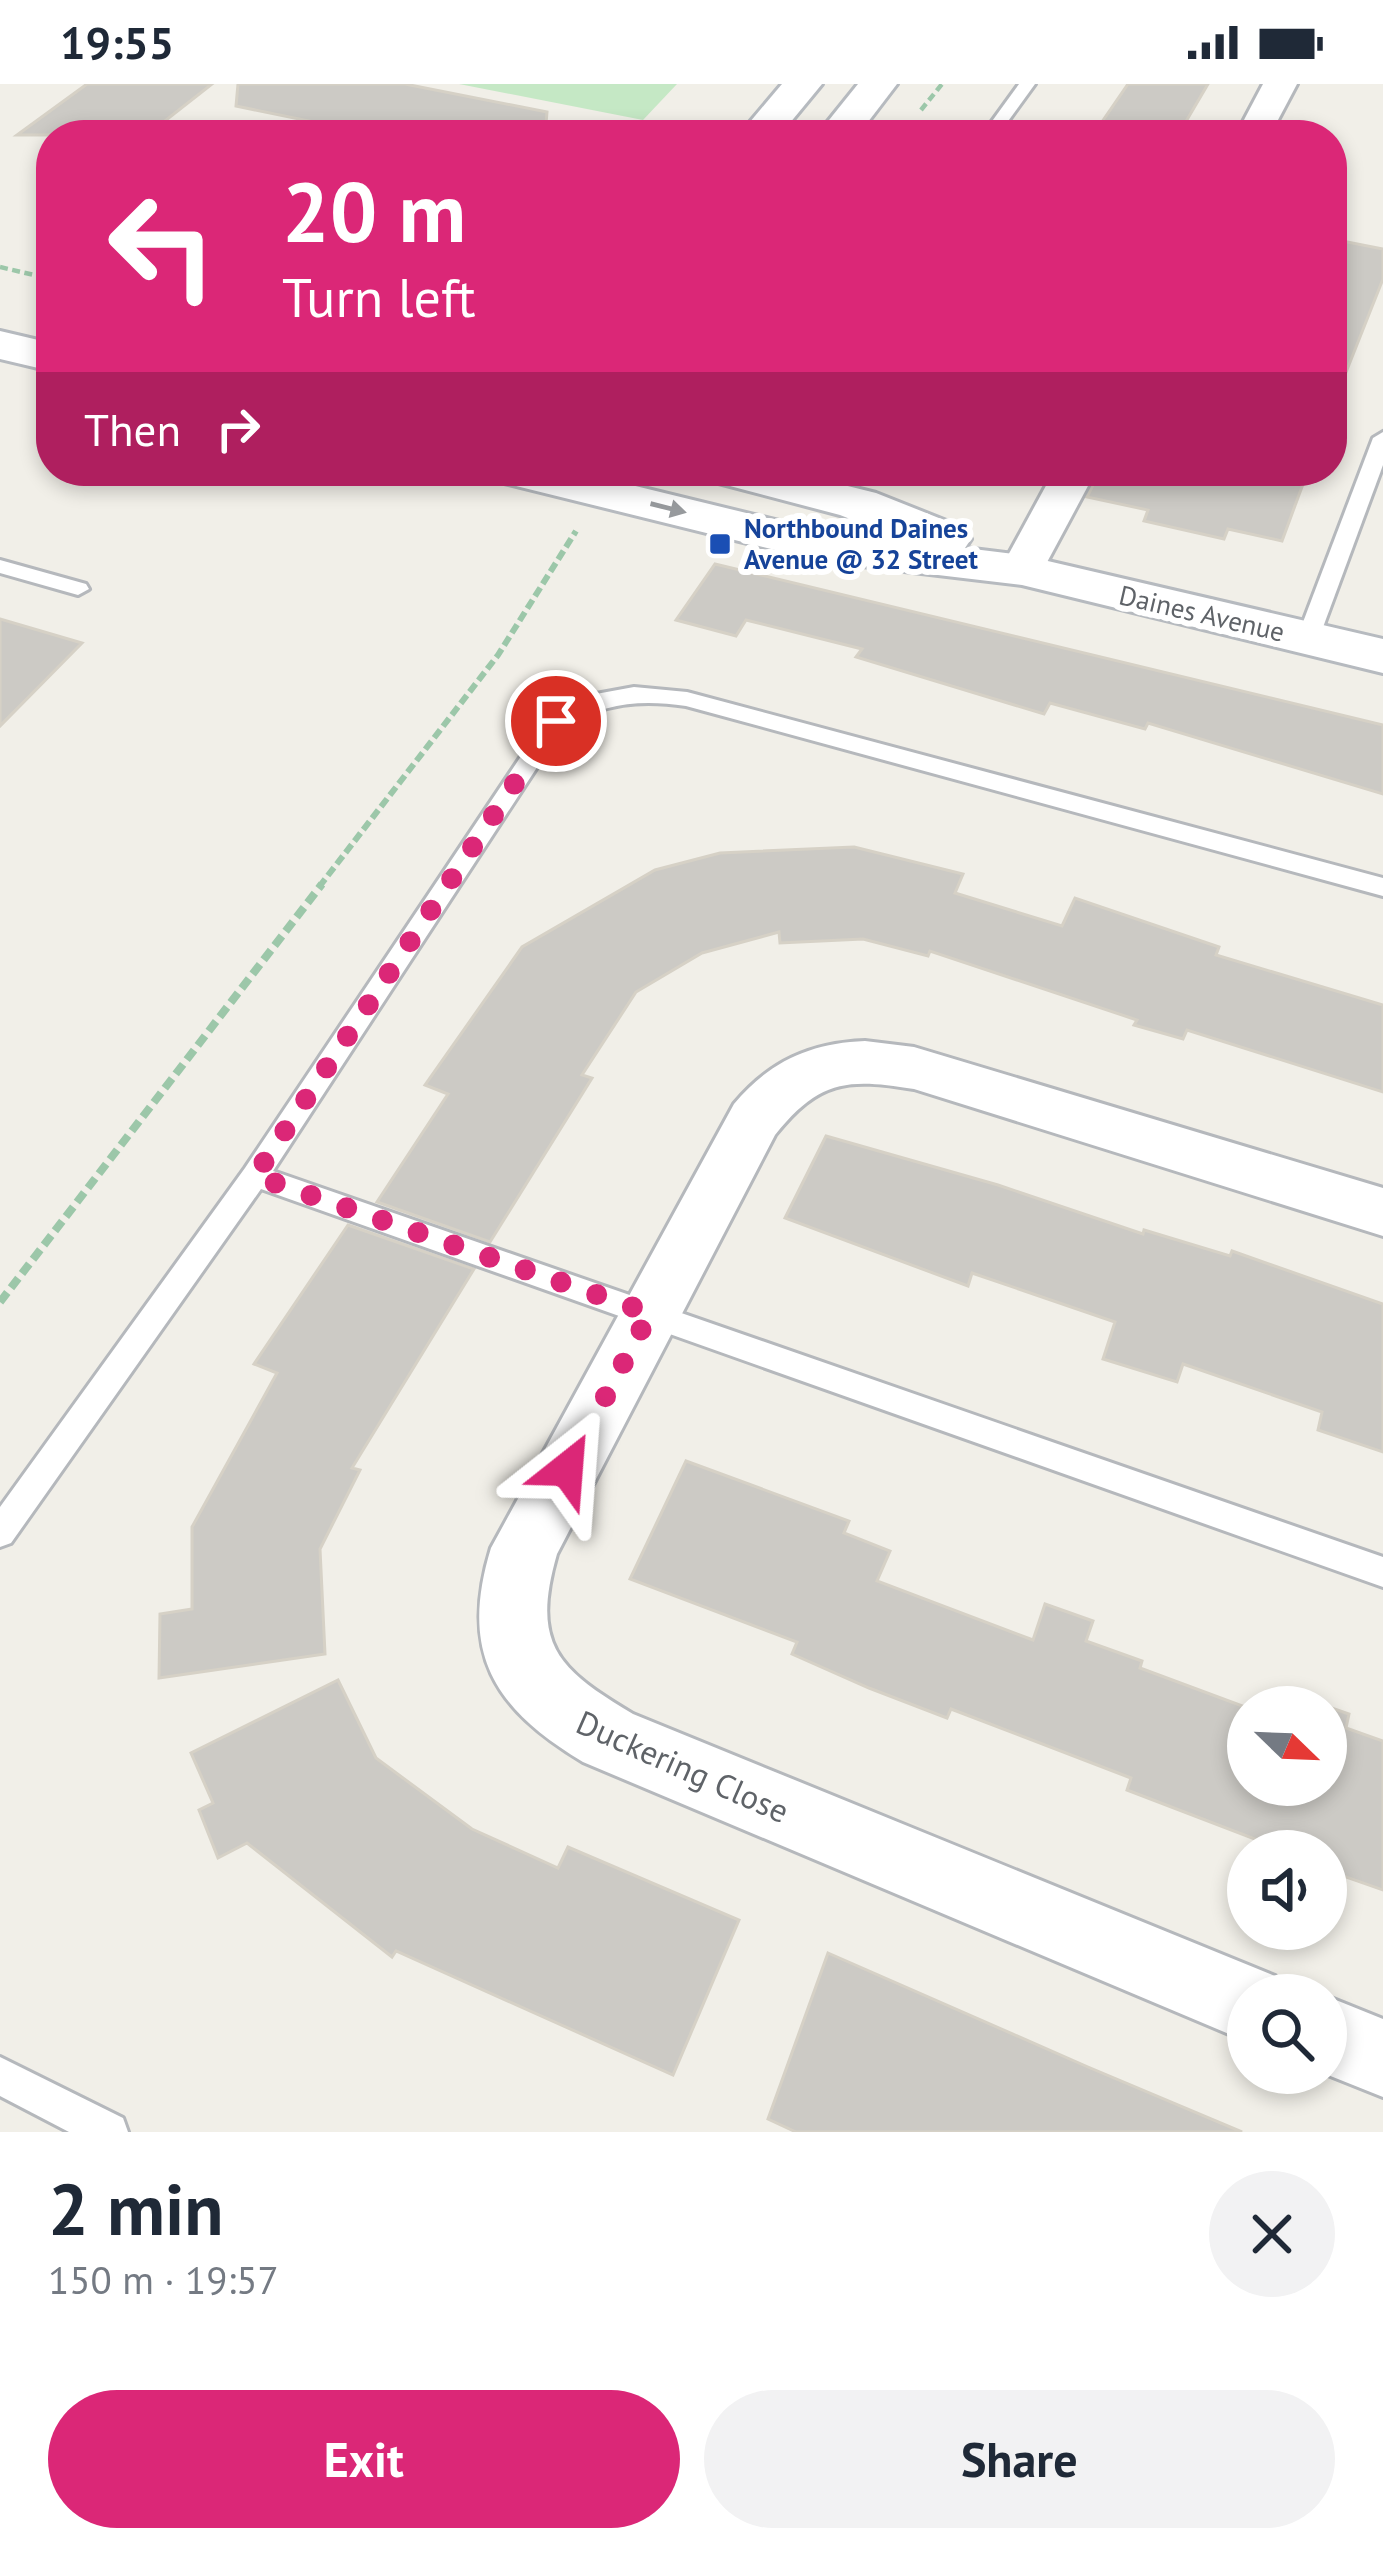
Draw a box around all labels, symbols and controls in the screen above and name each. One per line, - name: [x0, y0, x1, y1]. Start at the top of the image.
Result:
- text: 19:55: [60, 13, 174, 71]
- text: 20 m: [282, 156, 466, 265]
- icon: left: [84, 168, 240, 324]
- text: Turn left: [282, 262, 476, 332]
- icon: right: [205, 396, 271, 462]
- text: Then: [84, 400, 181, 458]
- one-way arrow: [649, 499, 686, 518]
- place label: Northbound Daines Avenue @ 32 Street: [744, 511, 978, 576]
- marker: Northbound Daines Avenue @ 32 Street: [707, 531, 733, 557]
- street label: Daines Avenue: [1116, 577, 1288, 649]
- pin: [505, 670, 607, 772]
- icon: arrive: [523, 688, 589, 754]
- position arrow: [504, 1406, 630, 1532]
- north arrow: [1227, 1686, 1347, 1806]
- map controls: [1227, 1686, 1347, 2094]
- street label: Duckering Close: [570, 1700, 796, 1832]
- button: sound: [1227, 1830, 1347, 1950]
- button: search: [1227, 1974, 1347, 2094]
- text: 2 min: [48, 2162, 224, 2255]
- button: close: [1209, 2171, 1335, 2297]
- text: 150 m · 19:57: [48, 2254, 279, 2305]
- button: Exit: [48, 2390, 680, 2528]
- button: Share: [704, 2390, 1335, 2528]

